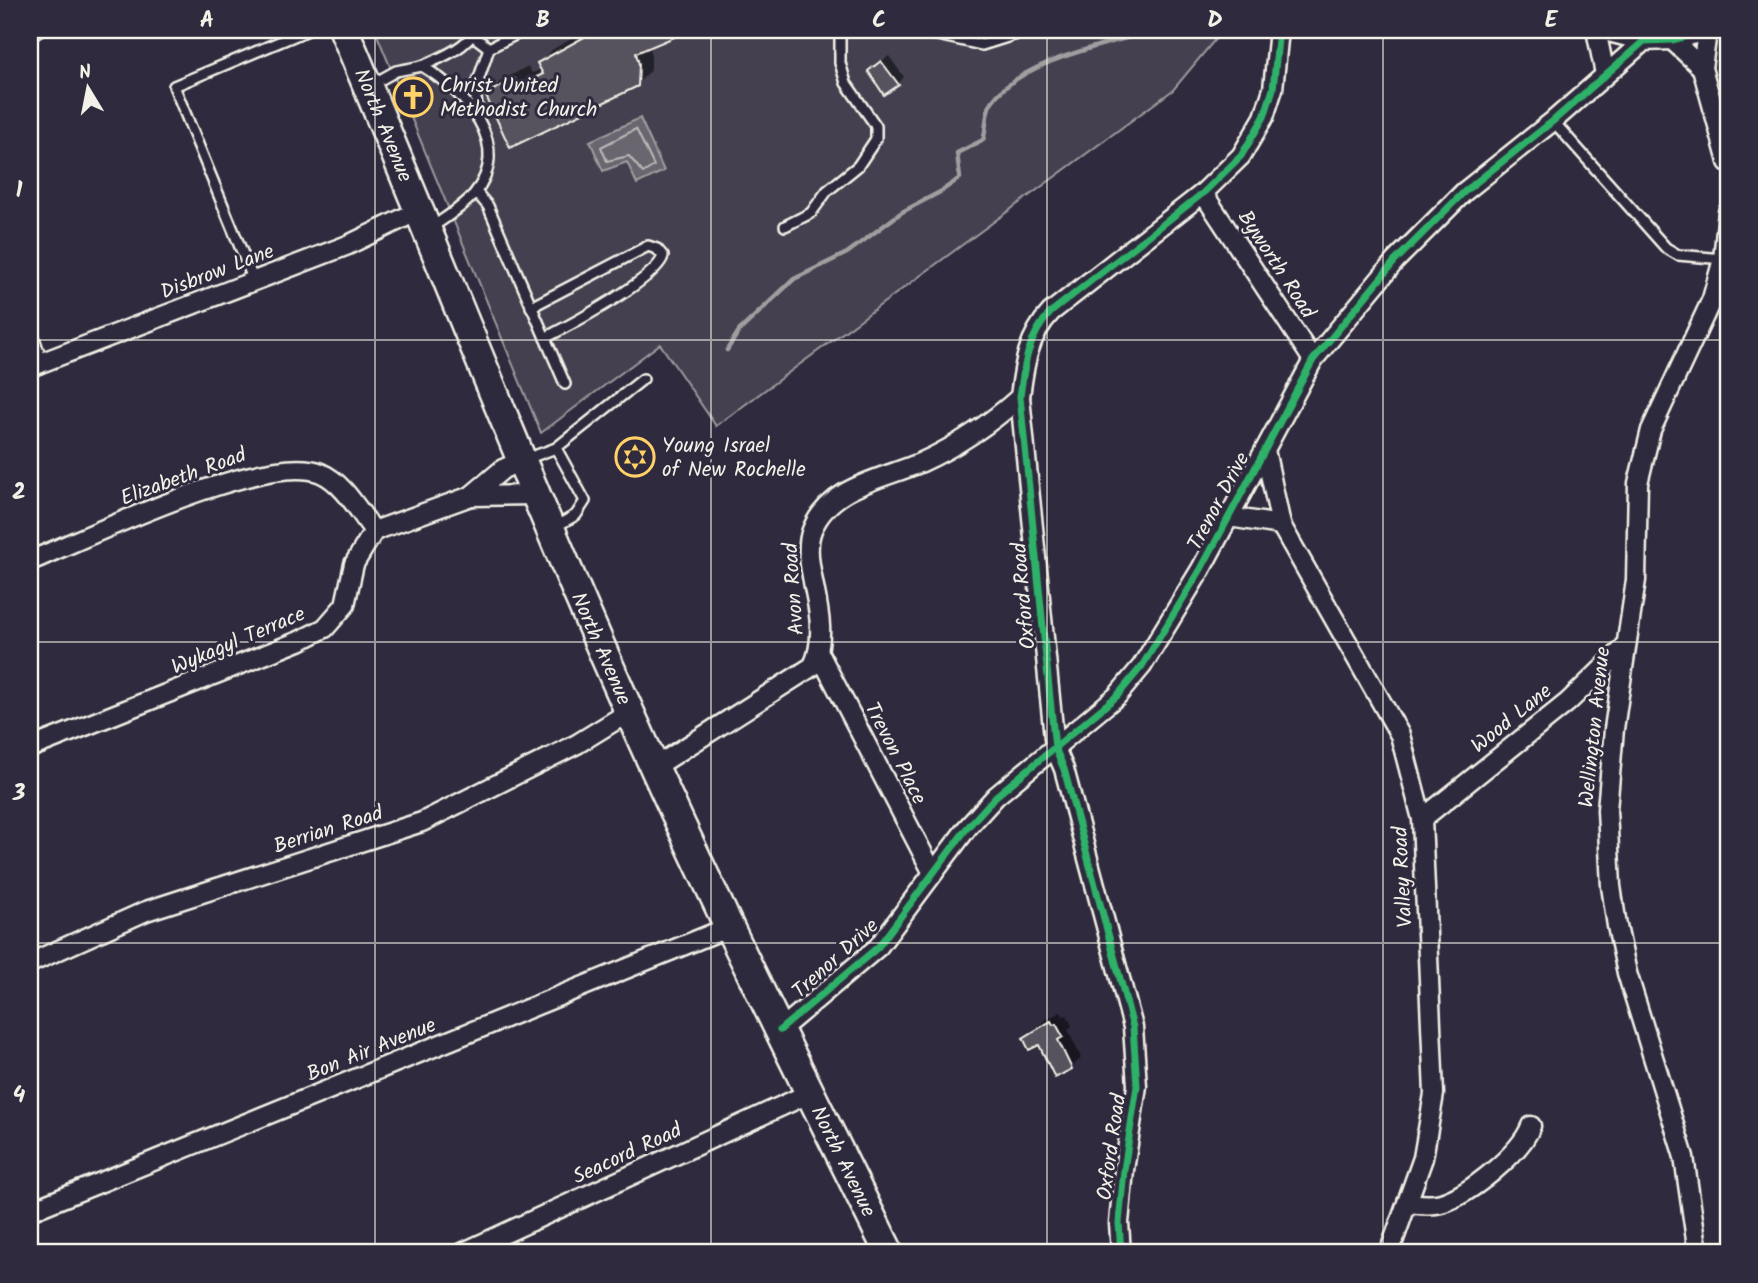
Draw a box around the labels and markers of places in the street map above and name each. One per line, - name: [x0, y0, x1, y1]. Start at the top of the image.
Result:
- place label: Christ United Methodist Church: [440, 70, 597, 127]
- church icon: Christ United Methodist Church: [392, 76, 434, 118]
- place label: Young Israel of New Rochelle: [662, 430, 806, 487]
- synagogue icon: Young Israel of New Rochelle: [614, 436, 656, 478]

